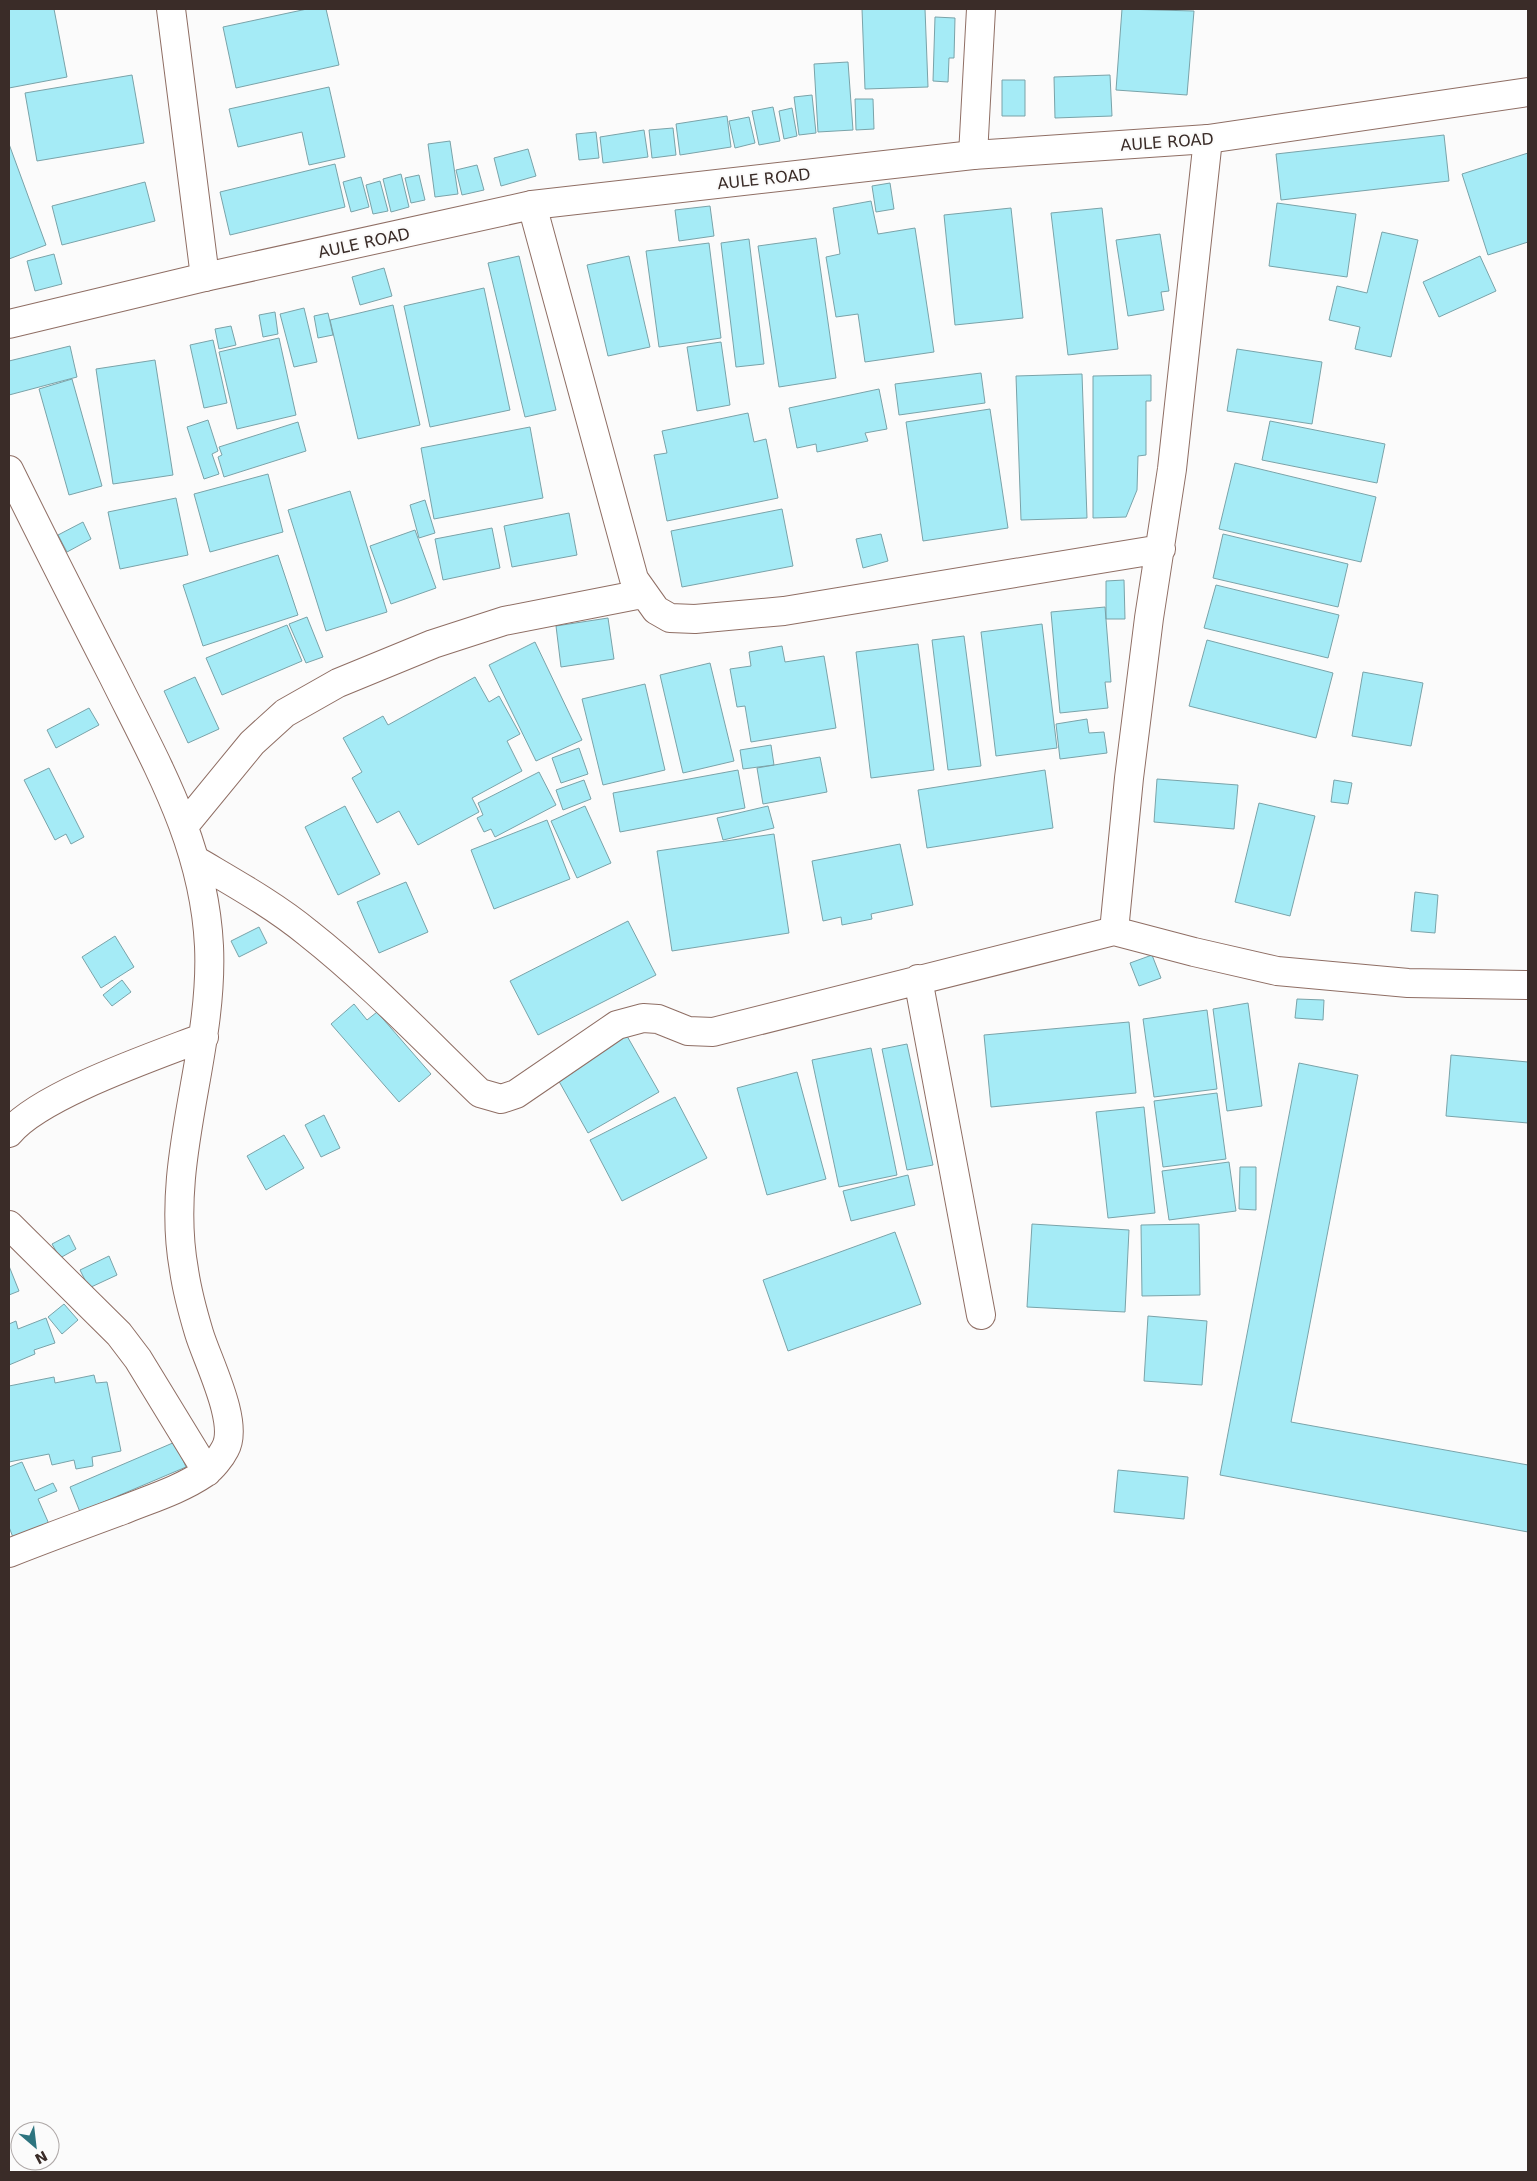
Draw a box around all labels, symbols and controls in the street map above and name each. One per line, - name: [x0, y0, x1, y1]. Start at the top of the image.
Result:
- street label: AULE ROAD: [1120, 129, 1214, 155]
- street label: AULE ROAD: [717, 165, 811, 193]
- street label: AULE ROAD: [316, 224, 412, 262]
- north arrow: [10, 2121, 60, 2171]
- text: N: [32, 2148, 50, 2167]

